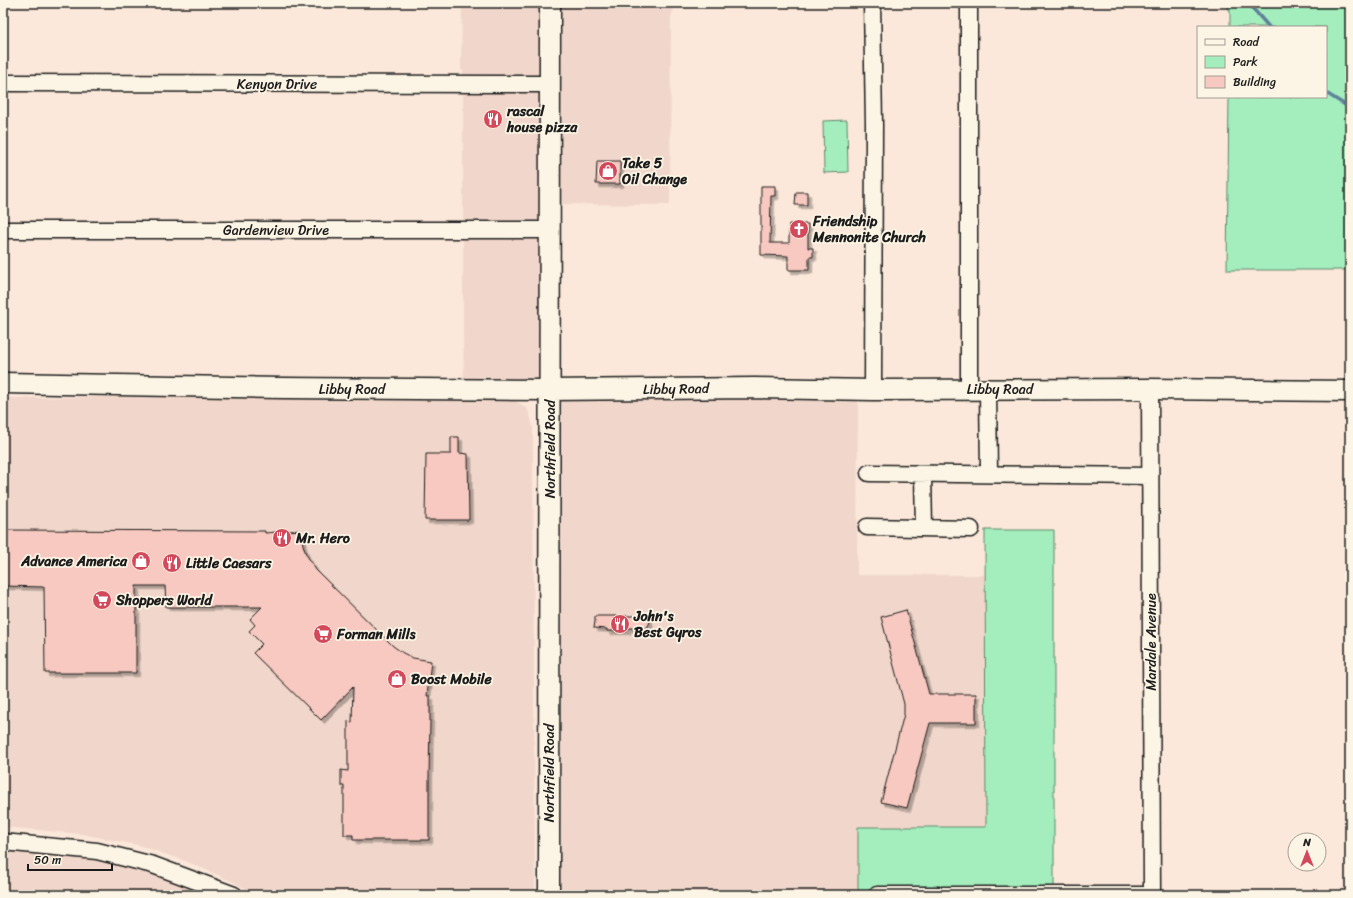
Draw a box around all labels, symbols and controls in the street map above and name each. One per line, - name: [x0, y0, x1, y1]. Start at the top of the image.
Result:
- legend: [1197, 26, 1327, 98]
- text: Road: [1233, 31, 1260, 53]
- text: Park: [1233, 51, 1258, 73]
- text: Building: [1233, 71, 1276, 93]
- street label: Kenyon Drive: [237, 72, 317, 97]
- place label: rascal house pizza: [506, 99, 578, 140]
- restaurant icon: rascal house pizza: [482, 108, 504, 130]
- place label: Take 5 Oil Change: [621, 151, 687, 192]
- shop icon: Take 5 Oil Change: [597, 160, 619, 182]
- place label: Friendship Mennonite Church: [812, 209, 927, 250]
- street label: Gardenview Drive: [223, 218, 329, 243]
- church icon: Friendship Mennonite Church: [788, 218, 810, 240]
- street label: Libby Road: [643, 376, 711, 402]
- street label: Libby Road: [319, 377, 387, 402]
- street label: Libby Road: [967, 377, 1035, 402]
- street label: Northfield Road: [538, 398, 563, 498]
- place label: Mr. Hero: [295, 526, 351, 551]
- restaurant icon: Mr. Hero: [271, 527, 293, 549]
- place label: Advance America: [20, 549, 128, 574]
- shop icon: Advance America: [130, 550, 152, 572]
- place label: Little Caesars: [186, 551, 272, 576]
- restaurant icon: Little Caesars: [161, 552, 183, 574]
- place label: Shoppers World: [115, 588, 213, 613]
- supermarket icon: Shoppers World: [91, 589, 113, 611]
- street label: Mardale Avenue: [1139, 593, 1164, 691]
- place label: John's Best Gyros: [633, 604, 702, 645]
- restaurant icon: John's Best Gyros: [609, 613, 631, 635]
- place label: Forman Mills: [336, 622, 416, 647]
- supermarket icon: Forman Mills: [312, 623, 334, 645]
- place label: Boost Mobile: [411, 667, 492, 692]
- shop icon: Boost Mobile: [386, 668, 408, 690]
- street label: Northfield Road: [537, 722, 562, 822]
- north arrow: [1287, 832, 1327, 872]
- text: N: [1302, 833, 1311, 852]
- scale bar: [28, 846, 112, 872]
- text: 50 m: [34, 849, 61, 871]

